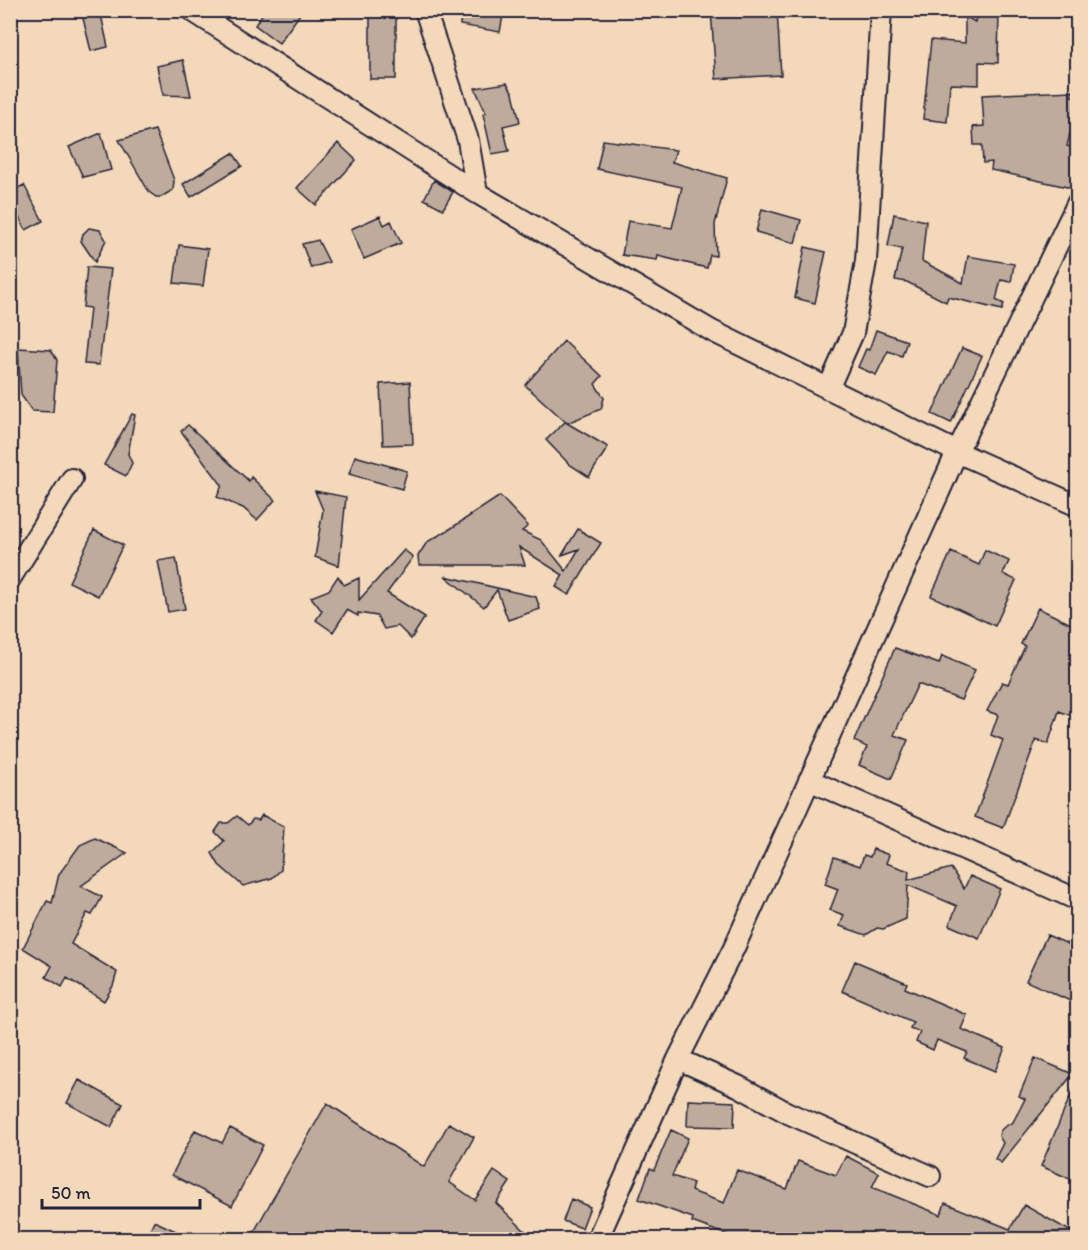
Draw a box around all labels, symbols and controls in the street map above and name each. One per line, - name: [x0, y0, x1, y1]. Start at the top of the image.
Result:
- scale bar: [42, 1172, 200, 1210]
- text: 50 m: [51, 1182, 91, 1204]

